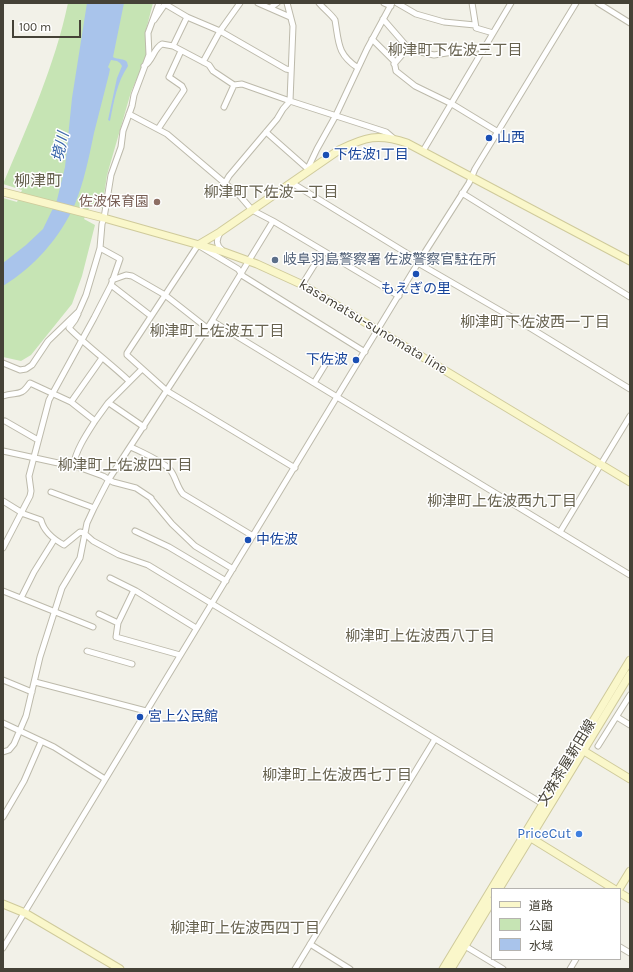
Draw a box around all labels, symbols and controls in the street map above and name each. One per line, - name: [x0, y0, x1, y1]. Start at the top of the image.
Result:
- scale bar: [14, 12, 83, 38]
- text: 100 m: [19, 20, 51, 34]
- district label: 柳津町下佐波三丁目: [388, 42, 522, 60]
- water label: 境川: [49, 130, 73, 164]
- place label: 山西: [497, 130, 525, 146]
- marker: 山西: [484, 133, 494, 143]
- place label: 下佐波1丁目: [334, 147, 409, 163]
- marker: 下佐波1丁目: [321, 150, 331, 160]
- district label: 柳津町: [14, 171, 62, 191]
- district label: 柳津町下佐波一丁目: [204, 184, 338, 202]
- place label: 佐波保育園: [79, 194, 149, 210]
- marker: 佐波保育園: [152, 197, 162, 207]
- place label: 岐阜羽島警察署 佐波警察官駐在所: [283, 252, 496, 268]
- marker: 岐阜羽島警察署 佐波警察官駐在所: [270, 255, 280, 265]
- marker: もえぎの里: [411, 269, 421, 279]
- street label: kasamatsu-sunomata line: [296, 276, 450, 378]
- place label: もえぎの里: [381, 281, 451, 297]
- district label: 柳津町下佐波西一丁目: [460, 314, 610, 332]
- district label: 柳津町上佐波五丁目: [150, 323, 284, 341]
- place label: 下佐波: [306, 352, 348, 368]
- marker: 下佐波: [351, 355, 361, 365]
- district label: 柳津町上佐波四丁目: [58, 457, 192, 475]
- district label: 柳津町上佐波西九丁目: [427, 493, 577, 511]
- place label: 中佐波: [256, 532, 298, 548]
- marker: 中佐波: [243, 535, 253, 545]
- district label: 柳津町上佐波西八丁目: [345, 628, 495, 646]
- place label: 宮上公民館: [148, 709, 218, 725]
- marker: 宮上公民館: [135, 712, 145, 722]
- street label: 文殊茶屋新田線: [535, 717, 599, 809]
- district label: 柳津町上佐波西七丁目: [262, 767, 412, 785]
- place label: PriceCut: [517, 826, 571, 842]
- marker: PriceCut: [574, 829, 584, 839]
- legend: [491, 888, 621, 960]
- text: 道路: [529, 899, 553, 913]
- text: 公園: [529, 919, 553, 933]
- district label: 柳津町上佐波西四丁目: [170, 920, 320, 938]
- text: 水域: [529, 939, 553, 953]

